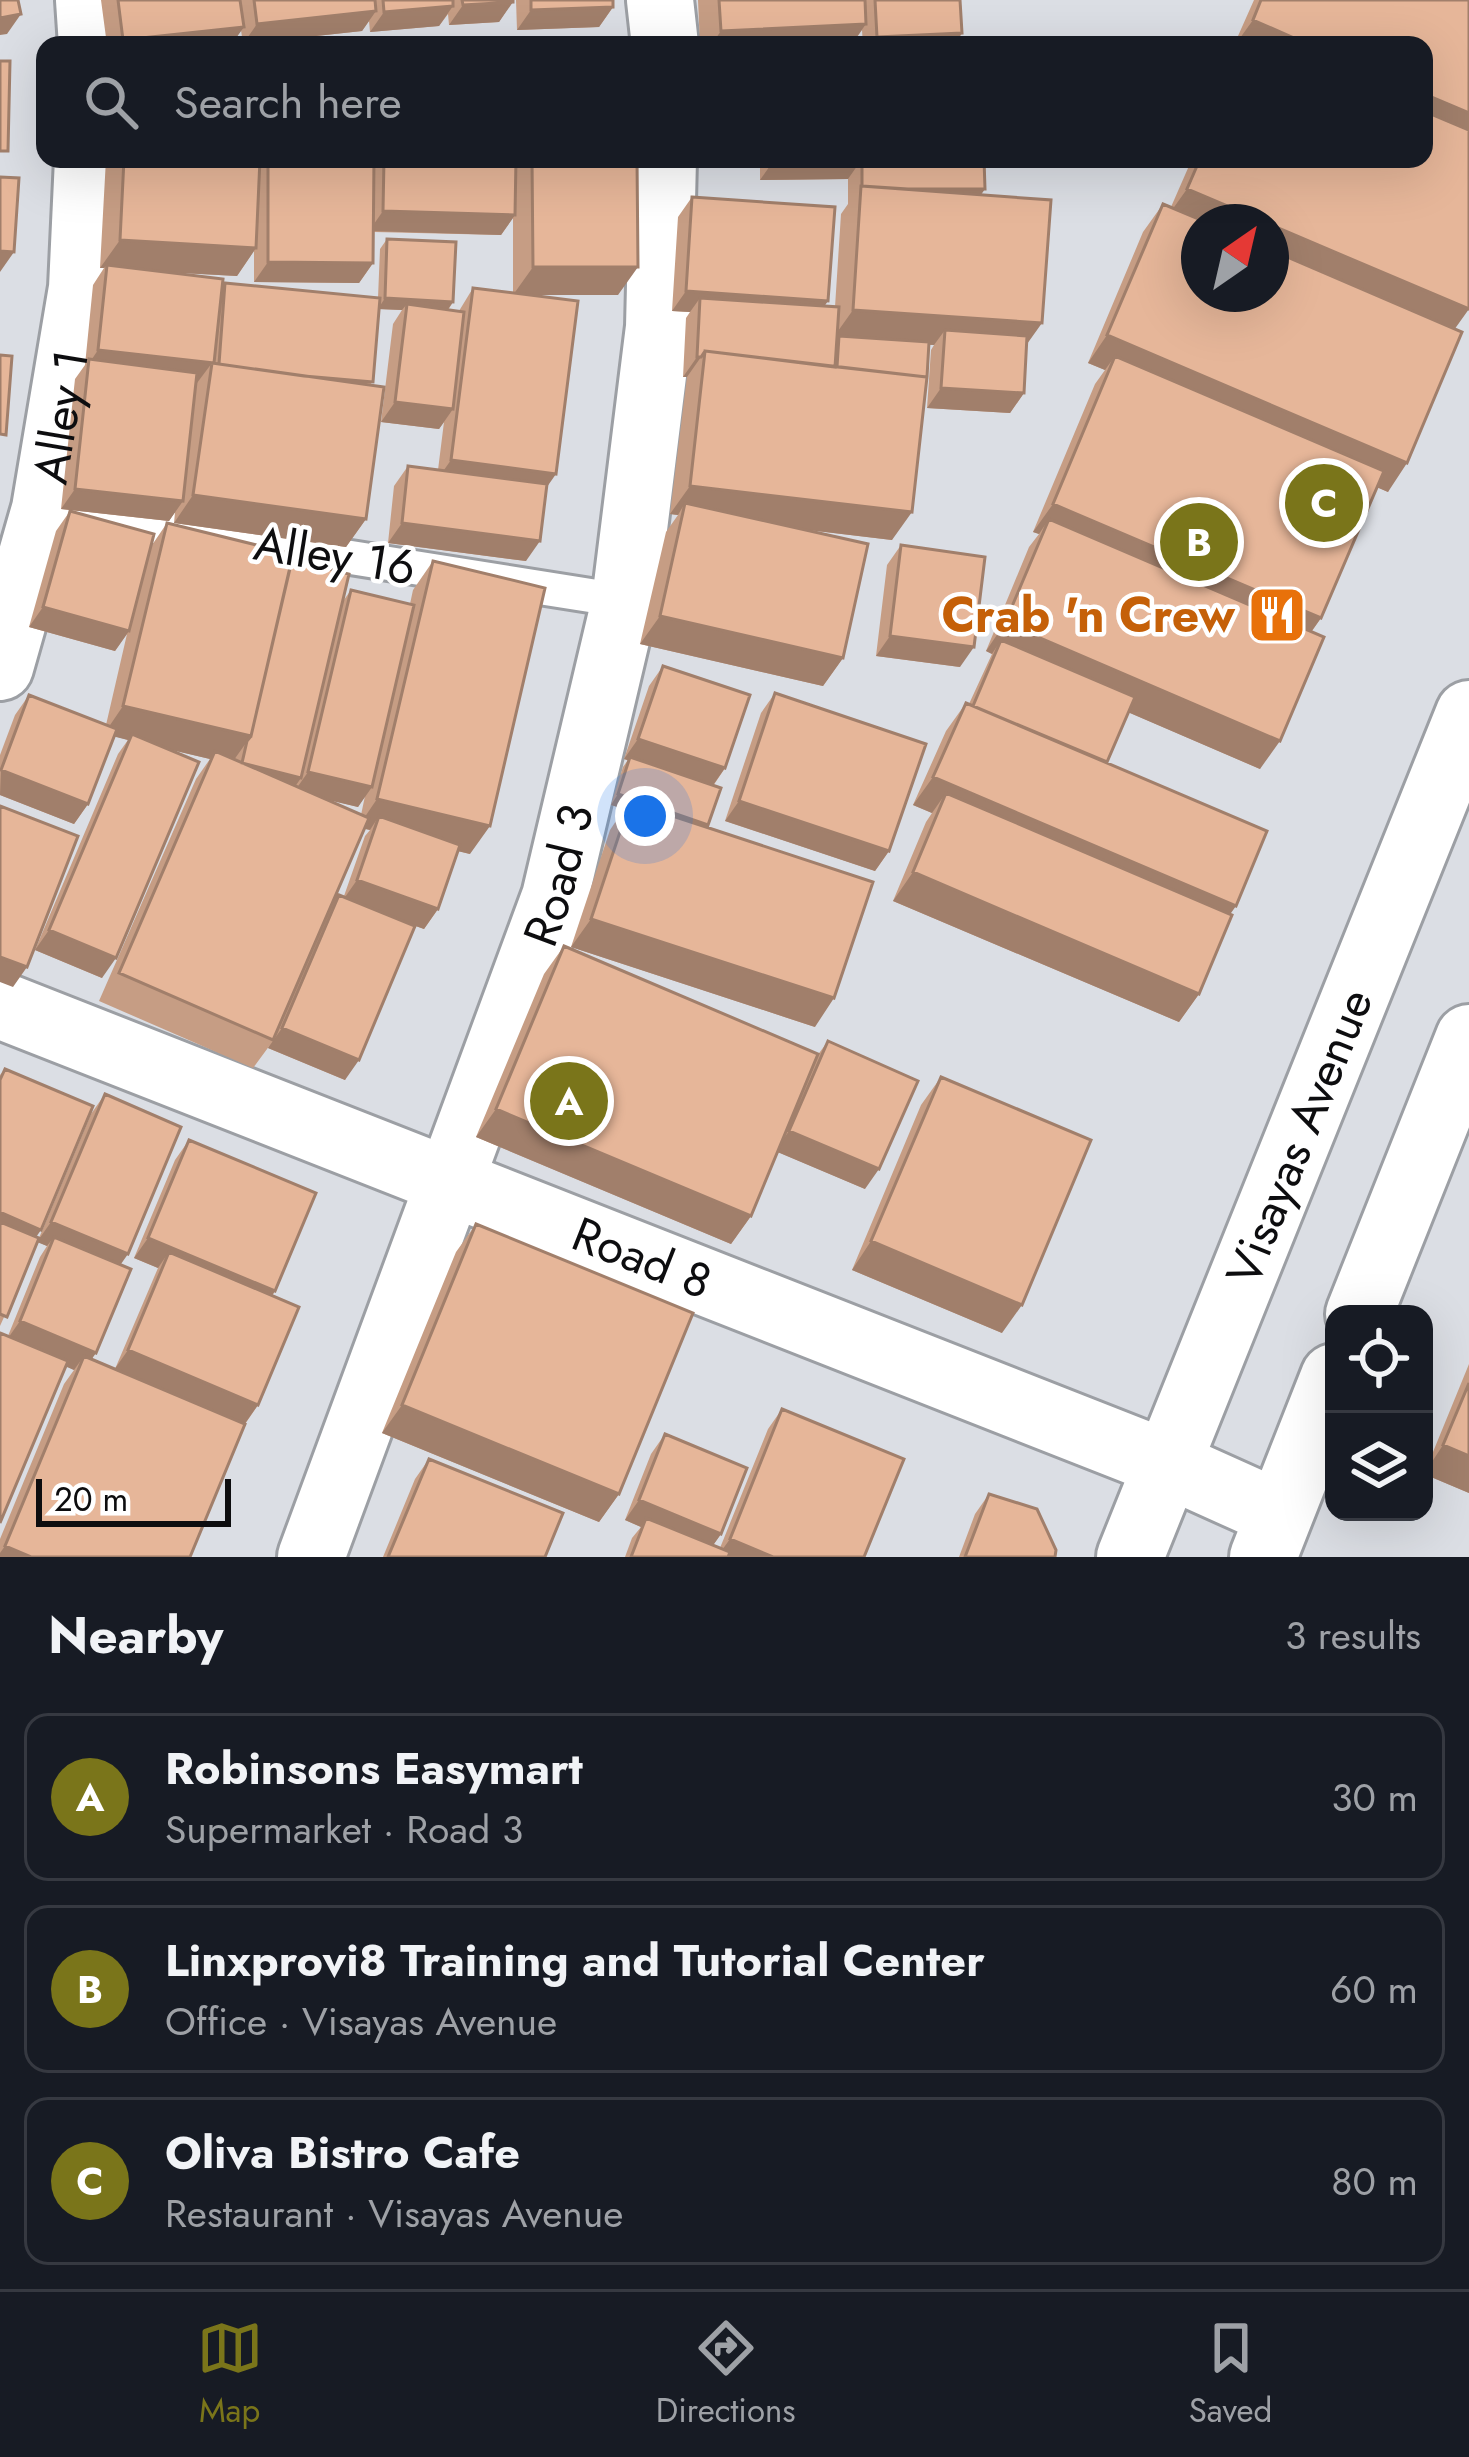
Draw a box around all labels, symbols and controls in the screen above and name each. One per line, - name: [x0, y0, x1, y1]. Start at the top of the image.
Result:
- search box: [36, 36, 1433, 168]
- icon: search: [78, 69, 144, 135]
- text: Search here: [174, 70, 402, 135]
- north arrow: [1181, 204, 1289, 312]
- street label: Alley 1: [16, 344, 106, 489]
- pin: C: [1285, 458, 1363, 548]
- pin: B: [1160, 497, 1238, 587]
- street label: Alley 16: [249, 509, 421, 602]
- place label: Crab 'n Crew: [941, 581, 1235, 650]
- restaurant icon: Crab 'n Crew: [1246, 584, 1308, 646]
- your location: [615, 786, 675, 846]
- street label: Road 3: [506, 797, 611, 956]
- street label: Visayas Avenue: [1209, 978, 1390, 1295]
- pin: A: [530, 1056, 608, 1146]
- street label: Road 8: [562, 1199, 722, 1316]
- map controls: [1325, 1305, 1433, 1521]
- button: locate: [1325, 1305, 1433, 1413]
- button: layers: [1325, 1413, 1433, 1521]
- scale bar: [36, 1473, 231, 1526]
- text: 20 m: [54, 1476, 128, 1523]
- text: Nearby: [48, 1598, 223, 1672]
- text: 3 results: [1285, 1607, 1421, 1664]
- text: Robinsons Easymart: [165, 1736, 583, 1801]
- text: A: [76, 1769, 104, 1826]
- text: 30 m: [1331, 1769, 1418, 1826]
- text: Supermarket · Road 3: [165, 1801, 523, 1858]
- text: Linxprovi8 Training and Tutorial Center: [165, 1928, 985, 1993]
- text: B: [77, 1961, 103, 2018]
- text: 60 m: [1330, 1961, 1418, 2018]
- text: Office · Visayas Avenue: [165, 1993, 557, 2050]
- text: Oliva Bistro Cafe: [165, 2120, 520, 2185]
- text: C: [76, 2153, 104, 2210]
- text: 80 m: [1331, 2153, 1418, 2210]
- text: Restaurant · Visayas Avenue: [165, 2185, 623, 2242]
- tab: Map: [197, 2315, 263, 2434]
- tab: Directions: [656, 2315, 796, 2434]
- tab: Saved: [1189, 2315, 1272, 2434]

